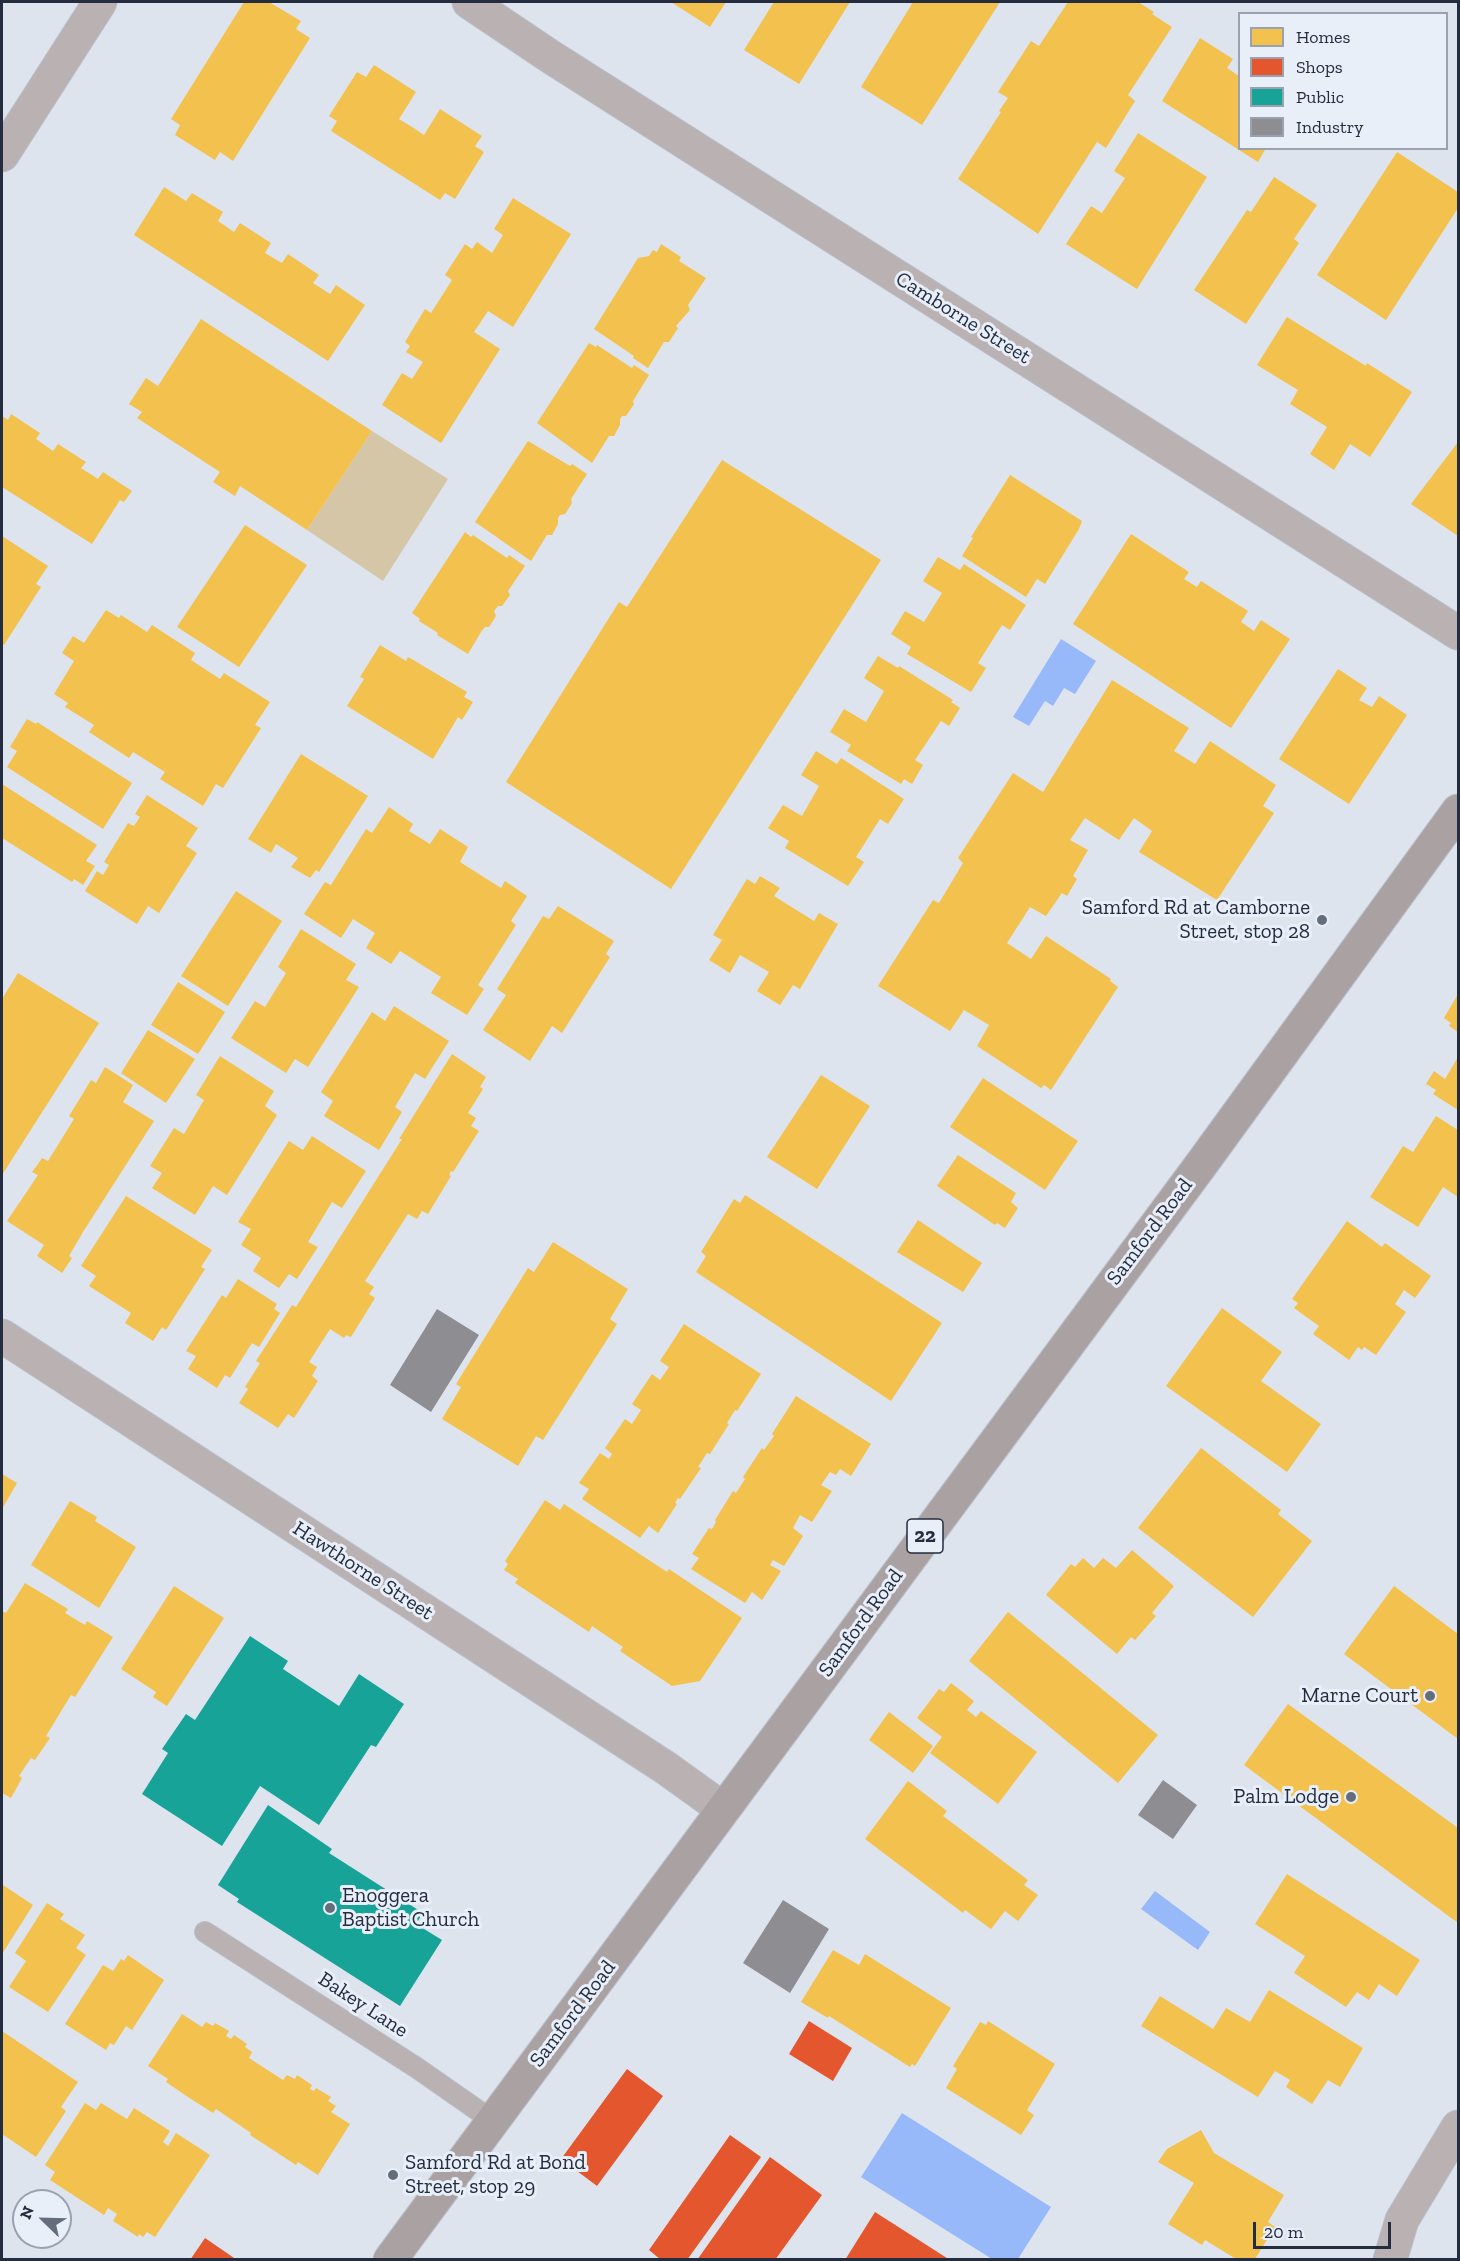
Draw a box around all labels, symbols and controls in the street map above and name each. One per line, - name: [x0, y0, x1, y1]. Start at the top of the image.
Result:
- legend: [1238, 12, 1448, 150]
- text: Homes: [1296, 26, 1350, 48]
- text: Shops: [1296, 56, 1343, 78]
- text: Public: [1296, 86, 1344, 108]
- text: Industry: [1296, 116, 1363, 138]
- street label: Camborne Street: [891, 266, 1035, 370]
- place label: Samford Rd at Camborne Street, stop 28: [1082, 895, 1310, 945]
- marker: Samford Rd at Camborne Street, stop 28: [1315, 913, 1329, 927]
- street label: Samford Road: [1102, 1174, 1198, 1290]
- street label: Hawthorne Street: [288, 1516, 438, 1626]
- road number: 22: [907, 1519, 943, 1553]
- street label: Samford Road: [813, 1564, 909, 1682]
- place label: Marne Court: [1301, 1683, 1418, 1709]
- marker: Marne Court: [1423, 1689, 1437, 1703]
- place label: Palm Lodge: [1233, 1784, 1339, 1810]
- marker: Palm Lodge: [1344, 1790, 1358, 1804]
- place label: Enoggera Baptist Church: [342, 1883, 479, 1933]
- marker: Enoggera Baptist Church: [323, 1901, 337, 1915]
- street label: Samford Road: [525, 1956, 621, 2072]
- street label: Bakey Lane: [313, 1967, 413, 2043]
- place label: Samford Rd at Bond Street, stop 29: [405, 2150, 586, 2200]
- marker: Samford Rd at Bond Street, stop 29: [386, 2168, 400, 2182]
- north arrow: [12, 2189, 72, 2249]
- text: N: [16, 2203, 38, 2222]
- scale bar: [1256, 2210, 1394, 2248]
- text: 20 m: [1264, 2221, 1303, 2243]

